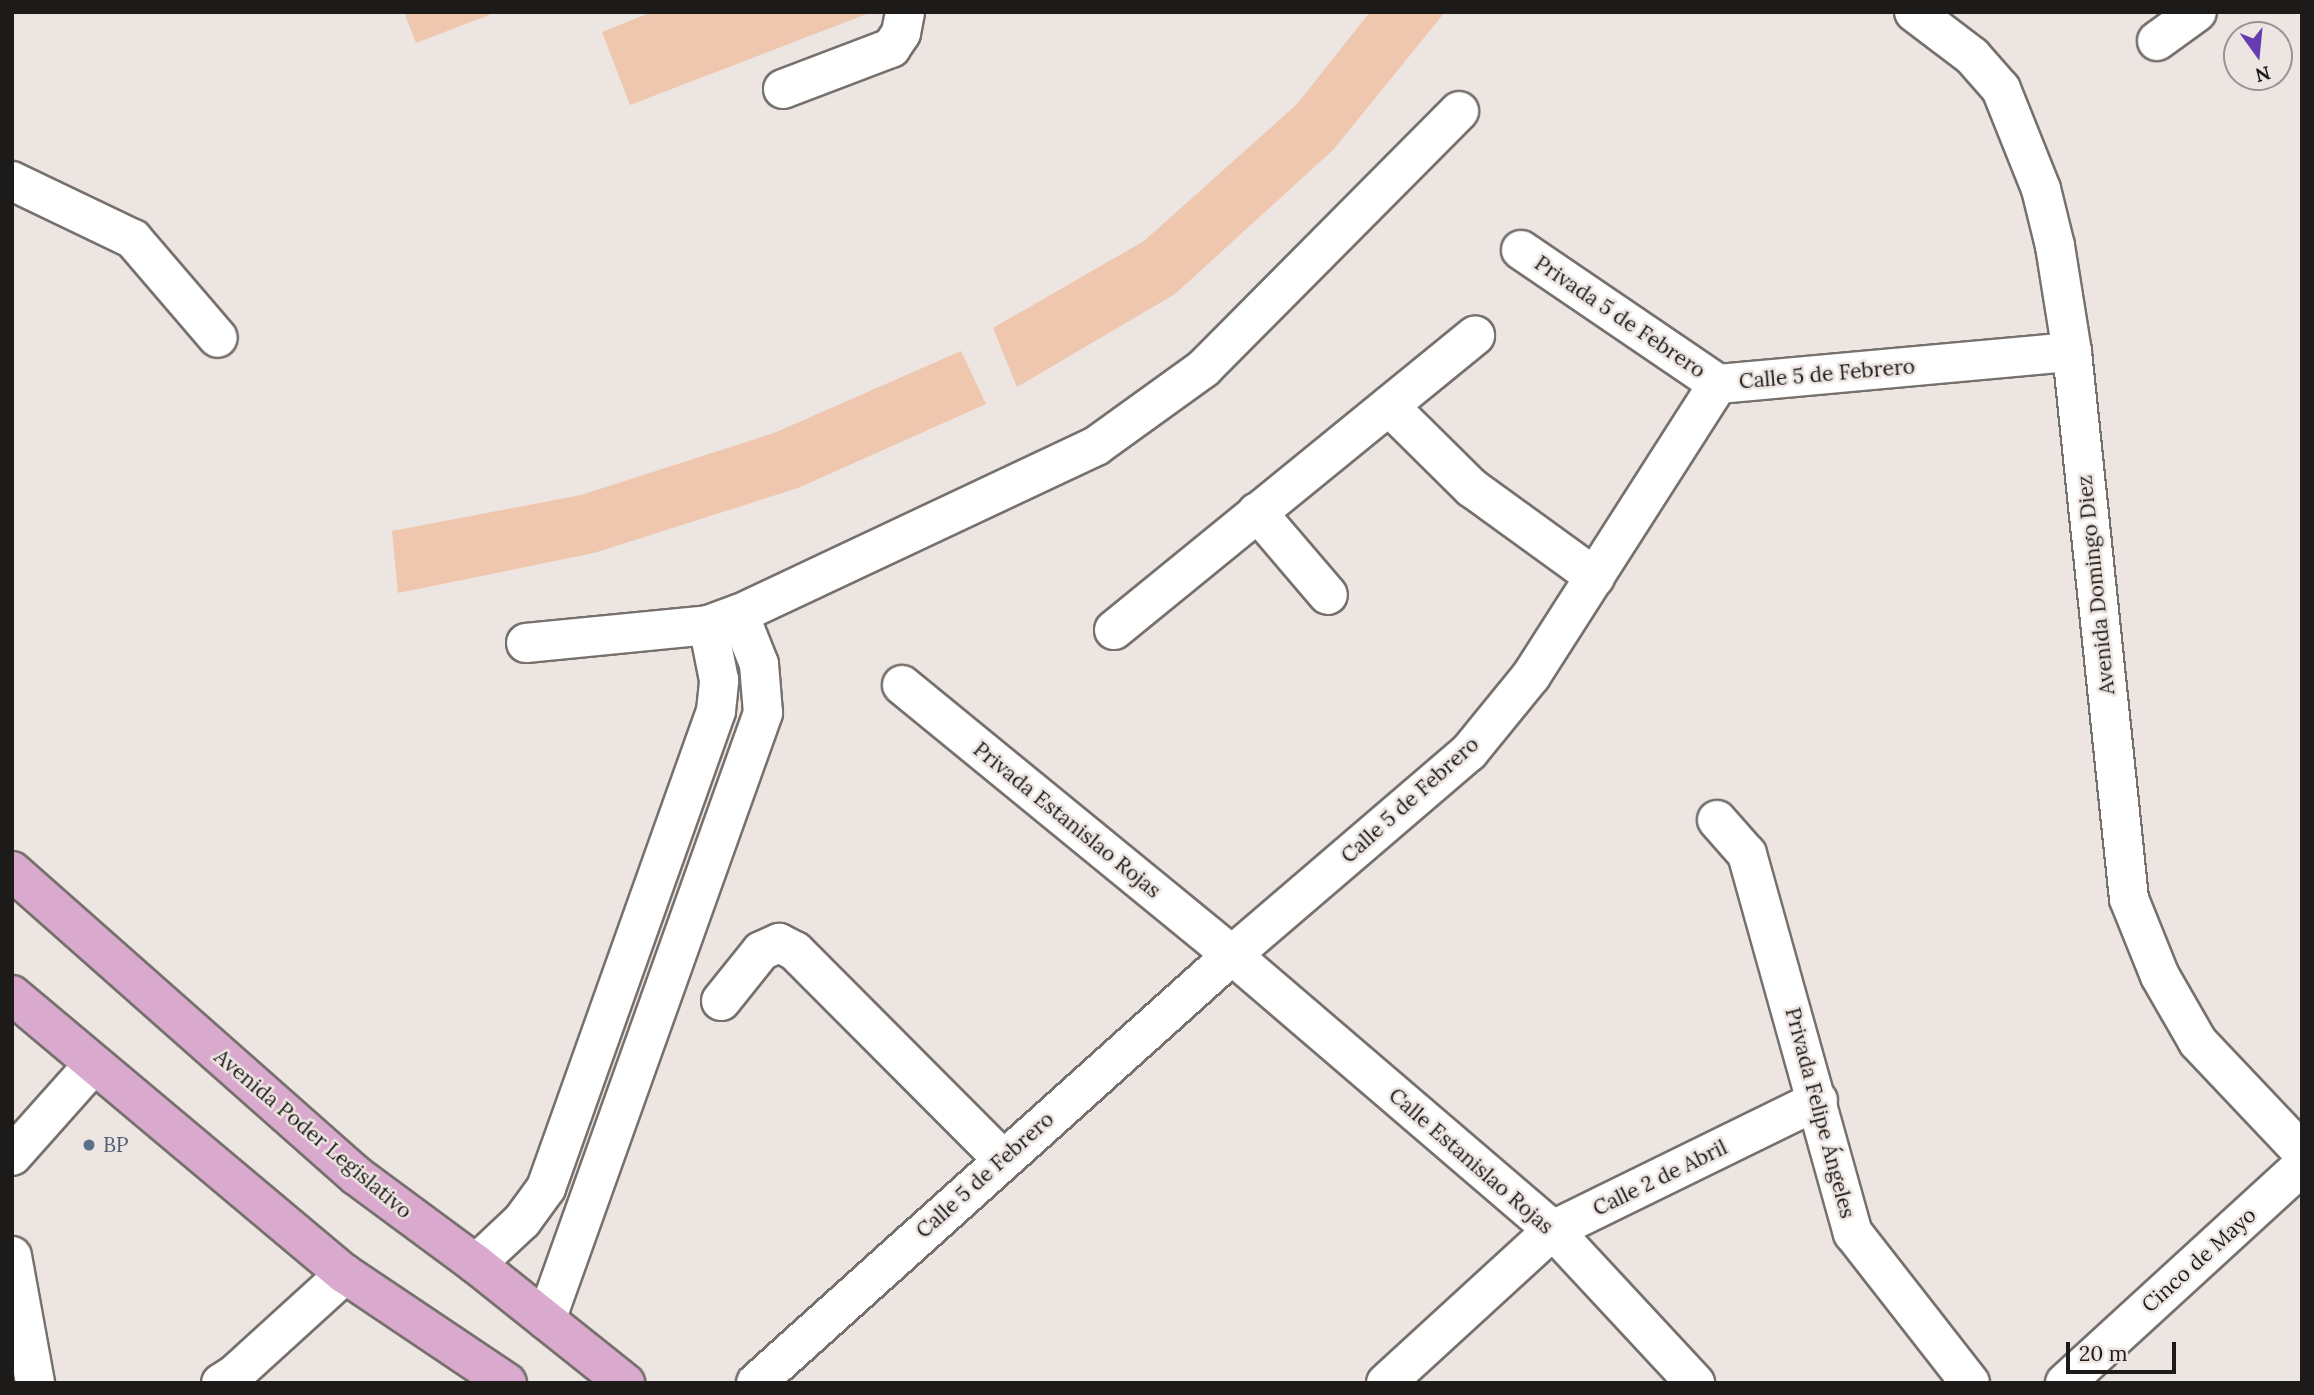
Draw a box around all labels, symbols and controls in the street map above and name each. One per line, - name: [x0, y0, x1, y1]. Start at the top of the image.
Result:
- north arrow: [2223, 21, 2293, 91]
- text: N: [2253, 61, 2273, 88]
- street label: Privada 5 de Febrero: [1530, 250, 1710, 384]
- street label: Calle 5 de Febrero: [1738, 354, 1916, 394]
- street label: Avenida Domingo Diez: [2072, 474, 2120, 696]
- street label: Calle 5 de Febrero: [1336, 732, 1484, 868]
- street label: Privada Estanislao Rojas: [968, 737, 1166, 903]
- street label: Privada Felipe Ángeles: [1780, 1005, 1860, 1221]
- street label: Avenida Poder Legislativo: [209, 1044, 417, 1224]
- street label: Calle Estanislao Rojas: [1384, 1083, 1558, 1239]
- street label: Calle 5 de Febrero: [911, 1107, 1059, 1243]
- place label: BP: [103, 1132, 129, 1158]
- street label: Calle 2 de Abril: [1589, 1135, 1731, 1221]
- marker: BP: [81, 1137, 97, 1153]
- street label: Cinco de Mayo: [2137, 1202, 2261, 1318]
- scale bar: [2069, 1328, 2179, 1372]
- text: 20 m: [2079, 1340, 2128, 1367]

